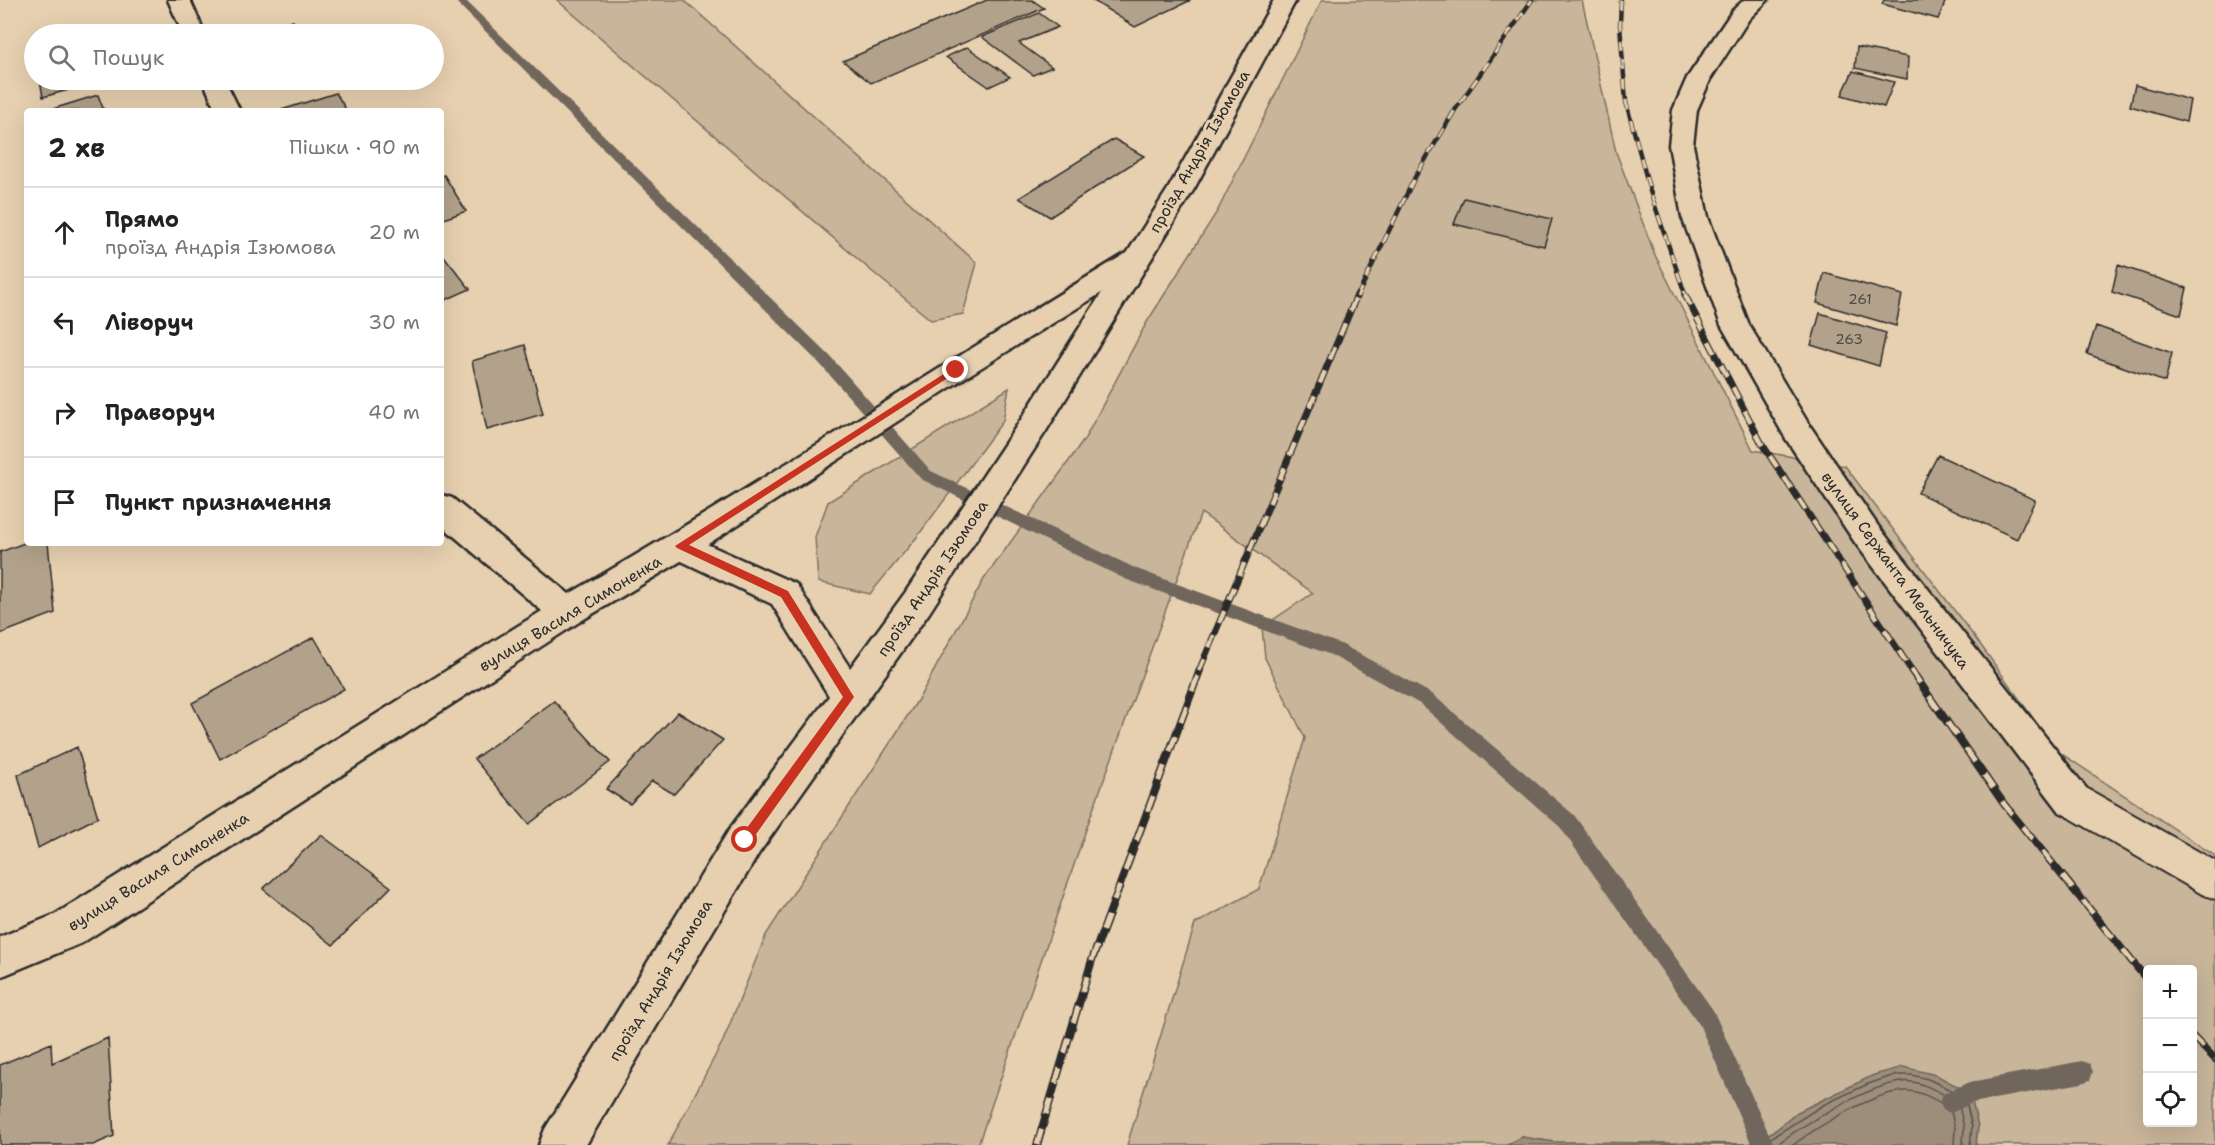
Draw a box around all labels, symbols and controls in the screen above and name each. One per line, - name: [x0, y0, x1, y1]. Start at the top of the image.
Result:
- search box: [24, 24, 444, 90]
- icon: search: [45, 41, 78, 74]
- text: Пошук: [93, 43, 164, 72]
- street label: проїзд Андрія Ізюмова: [1144, 66, 1255, 236]
- text: 2 хв: [48, 130, 105, 165]
- text: Пішки · 90 m: [289, 134, 420, 160]
- text: Прямо: [105, 205, 179, 234]
- icon: ahead: [48, 216, 81, 249]
- text: 20 m: [369, 219, 420, 245]
- text: проїзд Андрія Ізюмова: [105, 234, 336, 260]
- house number: 261: [1848, 290, 1872, 308]
- icon: left: [48, 306, 81, 339]
- text: Ліворуч: [105, 308, 193, 337]
- text: 30 m: [368, 309, 420, 335]
- house number: 263: [1835, 330, 1863, 348]
- route end: [942, 356, 968, 382]
- icon: right: [48, 396, 81, 429]
- text: Праворуч: [105, 398, 215, 427]
- text: 40 m: [368, 399, 420, 425]
- street label: вулиця Сержанта Мельничука: [1817, 467, 1975, 673]
- icon: arrive: [48, 486, 81, 519]
- text: Пункт призначення: [105, 488, 332, 517]
- street label: проїзд Андрія Ізюмова: [872, 496, 993, 661]
- street label: вулиця Василя Симоненка: [475, 550, 666, 676]
- street label: вулиця Василя Симоненка: [64, 807, 253, 936]
- route start: [731, 826, 757, 852]
- street label: проїзд Андрія Ізюмова: [604, 896, 717, 1065]
- map controls: [2143, 965, 2197, 1127]
- button: +: [2143, 965, 2197, 1019]
- button: −: [2143, 1019, 2197, 1073]
- button: locate: [2143, 1073, 2197, 1127]

